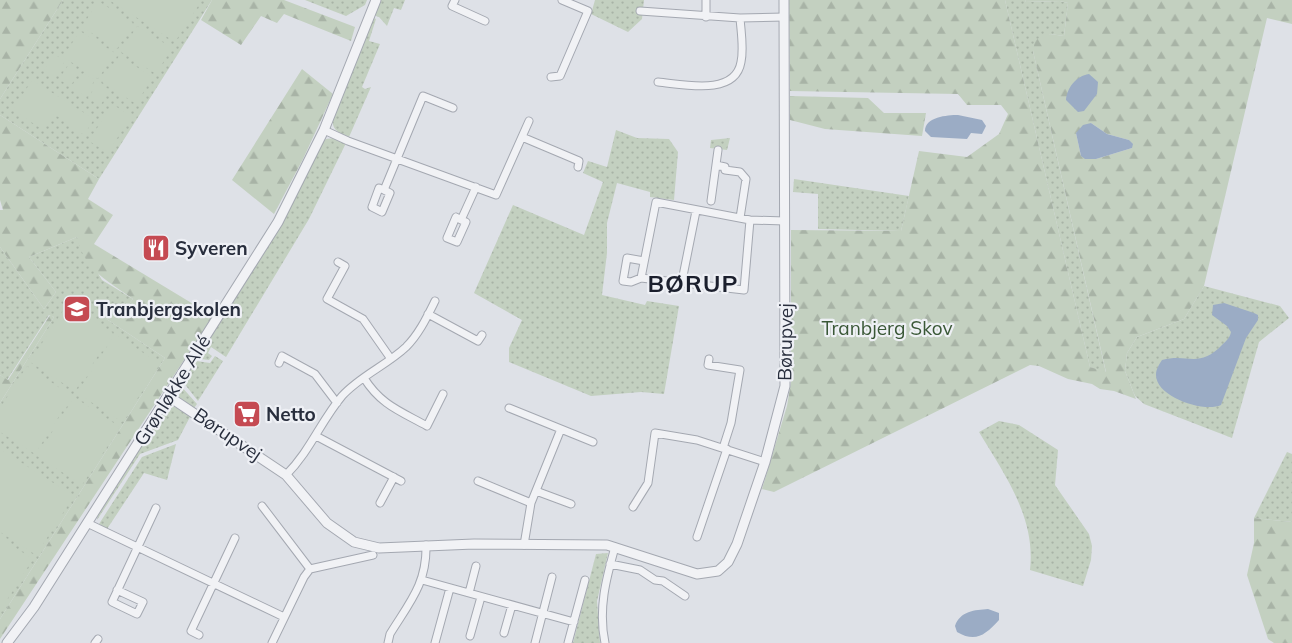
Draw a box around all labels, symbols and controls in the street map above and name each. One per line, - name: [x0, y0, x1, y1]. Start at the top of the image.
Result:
- restaurant icon: Syveren: [141, 233, 171, 263]
- place label: Syveren: [175, 236, 248, 260]
- district label: BØRUP: [647, 268, 739, 298]
- school or university icon: Tranbjergskolen: [62, 294, 92, 324]
- place label: Tranbjergskolen: [96, 297, 241, 321]
- street label: Børupvej: [772, 303, 798, 381]
- park label: Tranbjerg Skov: [822, 316, 953, 340]
- street label: Grønløkke Allé: [128, 330, 216, 450]
- supermarket icon: Netto: [232, 399, 262, 429]
- street label: Børupvej: [189, 402, 267, 466]
- place label: Netto: [266, 402, 316, 426]

